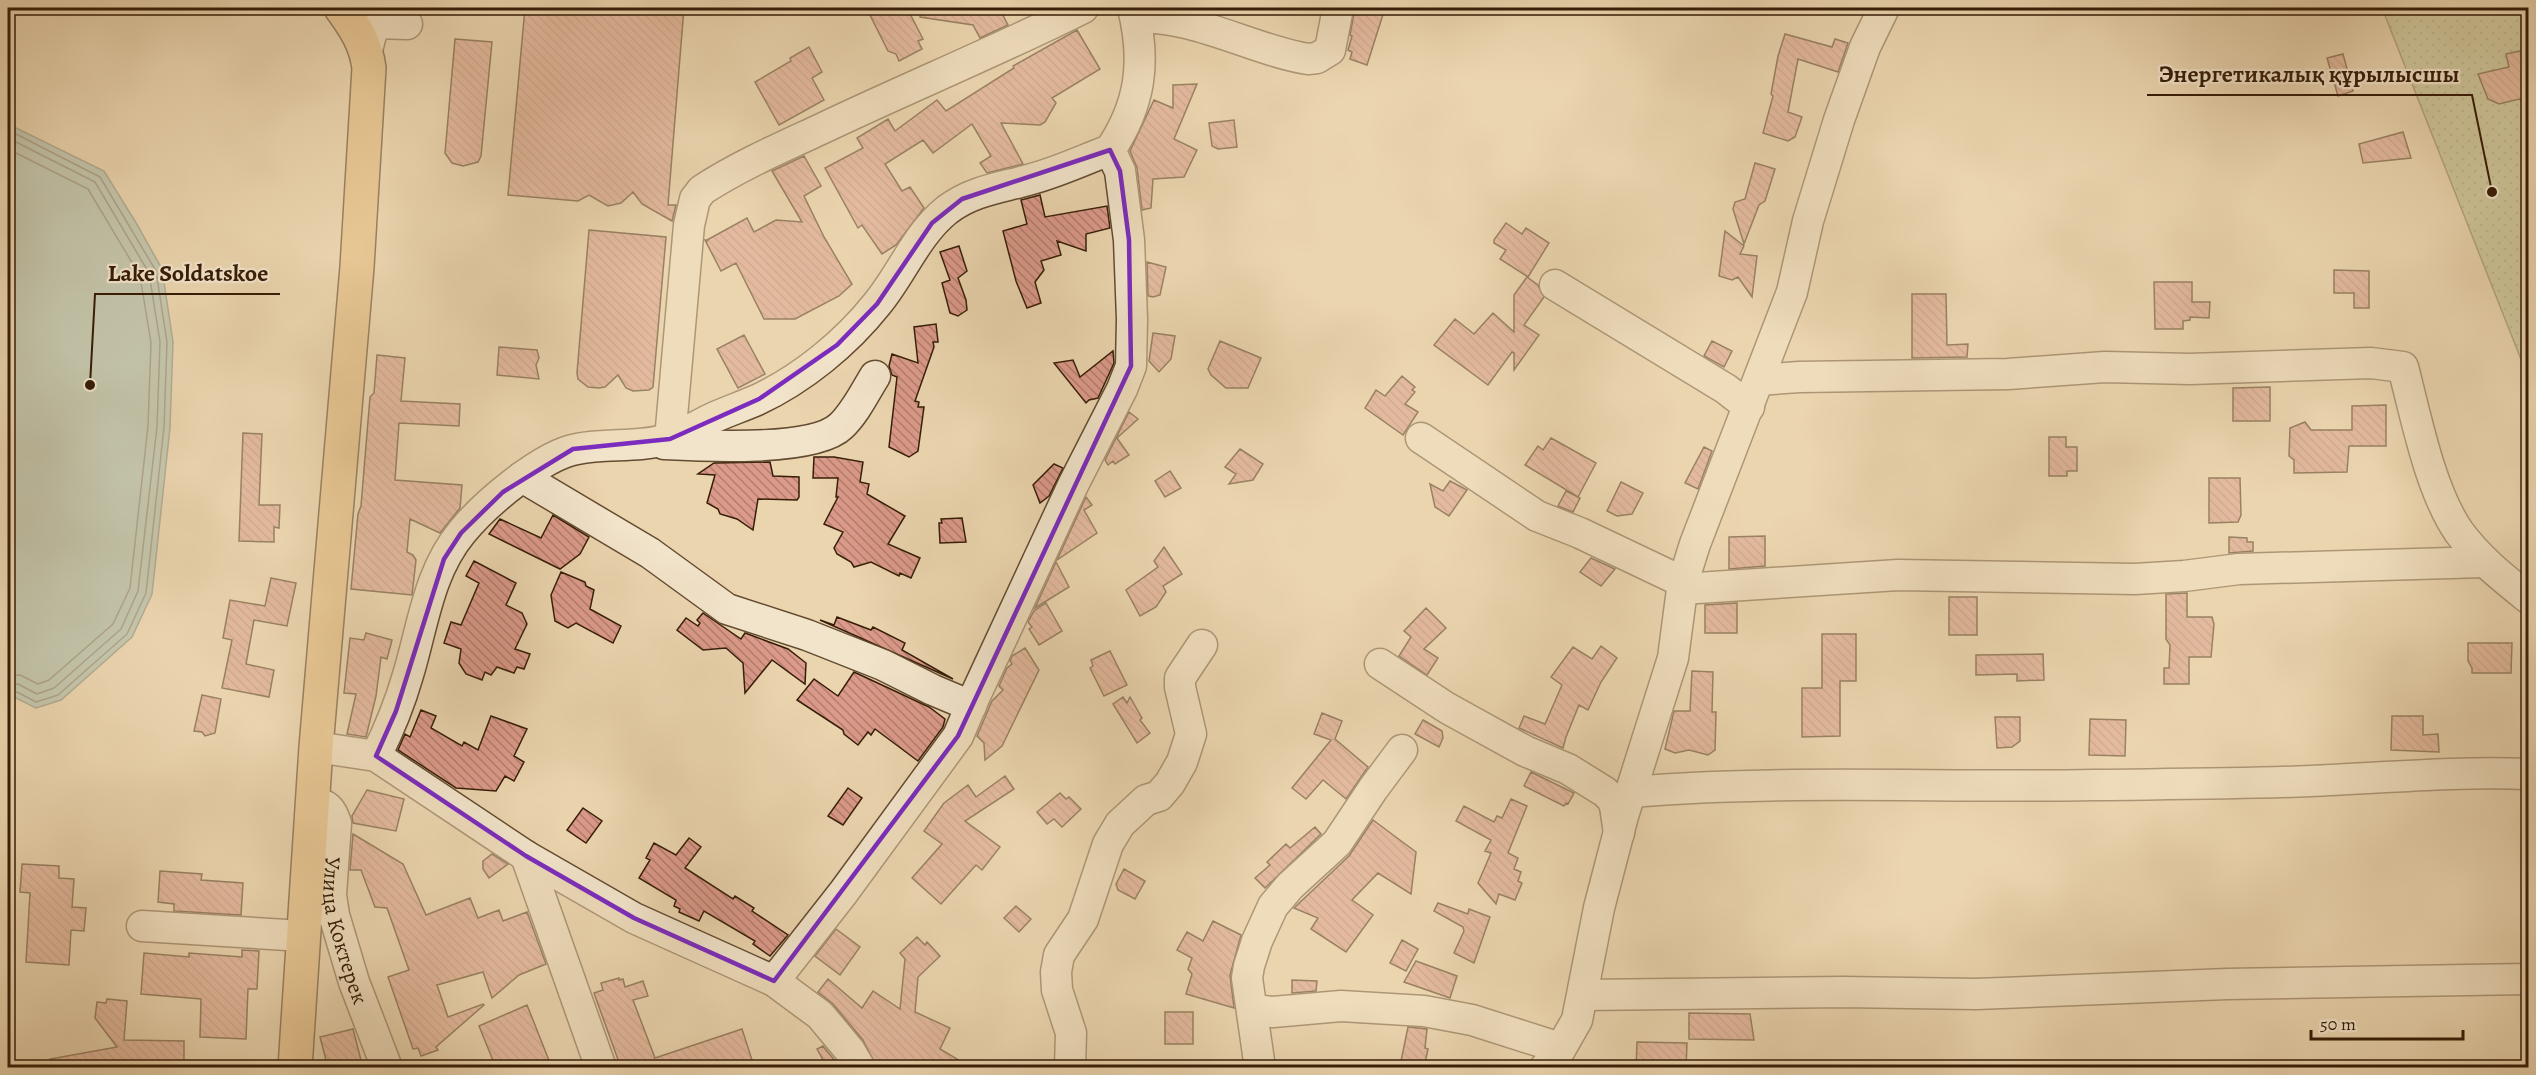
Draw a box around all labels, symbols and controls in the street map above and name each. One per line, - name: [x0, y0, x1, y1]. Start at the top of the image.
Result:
- callout: Энергетикалық құрылысшы: [2147, 53, 2472, 95]
- text: Энергетикалық құрылысшы: [2159, 58, 2459, 90]
- callout: Lake Soldatskoe: [95, 252, 280, 294]
- text: Lake Soldatskoe: [108, 257, 268, 289]
- street label: Улица Коктерек: [315, 856, 375, 1009]
- scale bar: [2311, 1003, 2462, 1041]
- text: 50 m: [2320, 1012, 2356, 1036]

